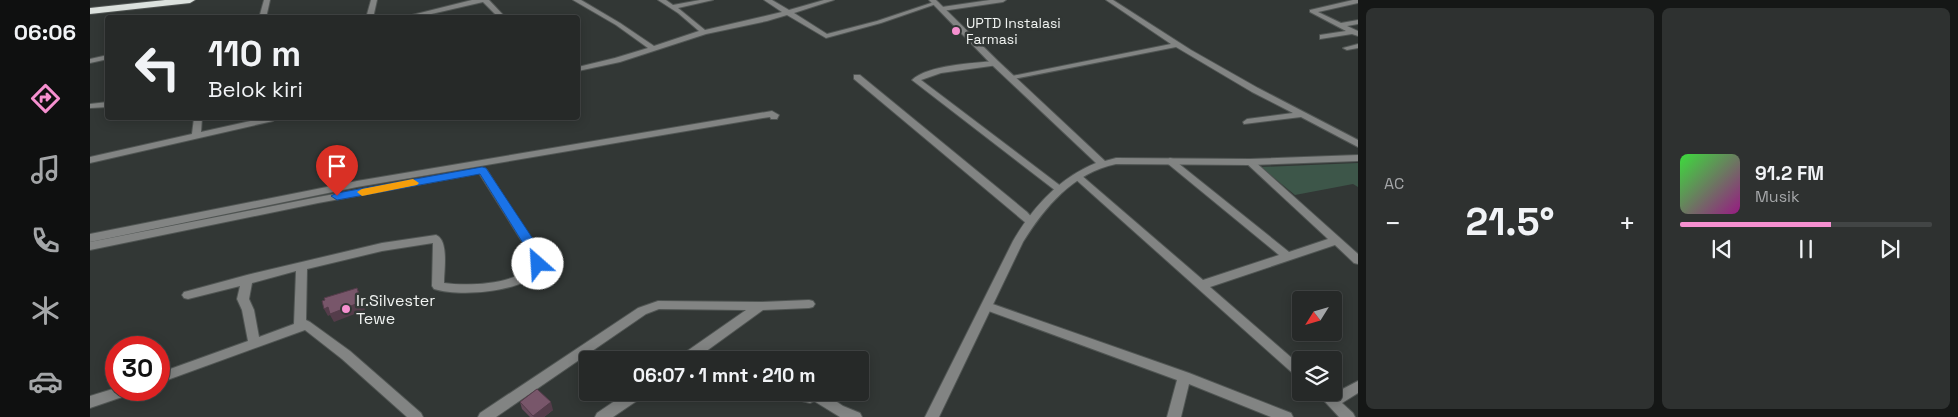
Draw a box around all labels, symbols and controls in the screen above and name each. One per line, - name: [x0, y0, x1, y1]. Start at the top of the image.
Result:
- place label: UPTD Instalasi Farmasi: [966, 14, 1061, 48]
- text: 06:06: [14, 18, 76, 46]
- marker: UPTD Instalasi Farmasi: [950, 25, 962, 37]
- text: 110 m: [208, 32, 301, 76]
- icon: left: [125, 35, 190, 100]
- text: Belok kiri: [208, 75, 303, 103]
- icon: directions: [28, 81, 63, 116]
- pin: [316, 145, 358, 196]
- icon: music: [28, 152, 63, 187]
- icon: arrive: [323, 152, 351, 180]
- text: 91.2 FM: [1755, 161, 1824, 186]
- text: AC: [1384, 173, 1404, 194]
- text: Musik: [1755, 186, 1800, 207]
- text: 21.5°: [1466, 198, 1554, 246]
- text: −: [1384, 205, 1401, 241]
- text: +: [1619, 205, 1636, 241]
- icon: phone: [28, 223, 63, 258]
- icon: previous: [1708, 235, 1736, 263]
- icon: pause: [1792, 235, 1820, 263]
- icon: next: [1876, 235, 1904, 263]
- position arrow: [511, 237, 563, 289]
- place label: Ir.Silvester Tewe: [356, 290, 435, 329]
- north arrow: [1292, 291, 1342, 341]
- map controls: [1292, 291, 1342, 401]
- icon: climate: [28, 293, 63, 328]
- marker: Ir.Silvester Tewe: [340, 303, 352, 315]
- speed limit sign: 30: [105, 336, 170, 401]
- button: layers: [1292, 351, 1342, 401]
- text: 06:07 · 1 mnt · 210 m: [633, 363, 815, 388]
- icon: car: [28, 364, 63, 399]

